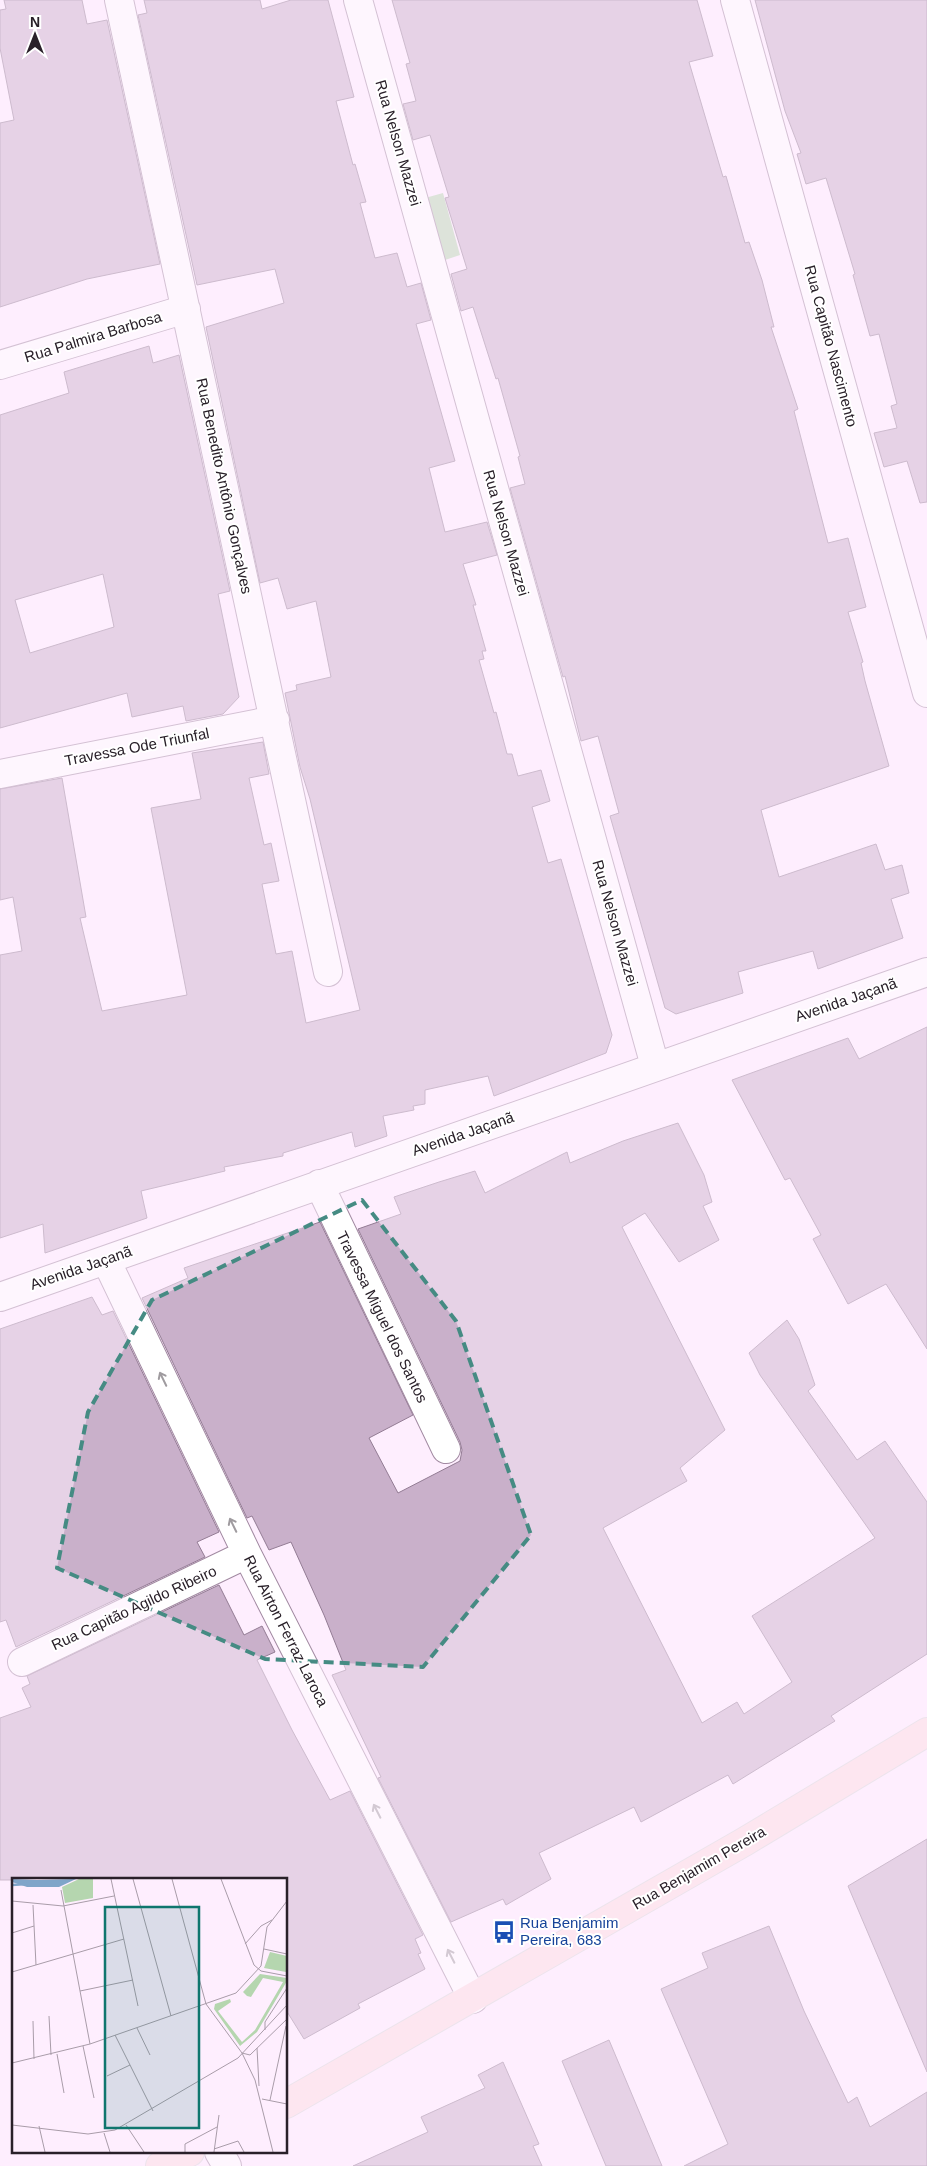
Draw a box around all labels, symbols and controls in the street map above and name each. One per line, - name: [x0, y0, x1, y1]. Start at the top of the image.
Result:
- north arrow: [10, 10, 60, 60]
- text: N: [30, 14, 40, 30]
- street label: Rua Nelson Mazzei: [372, 78, 425, 208]
- street label: Rua Capitão Nascimento: [802, 263, 861, 429]
- street label: Rua Palmira Barbosa: [22, 307, 164, 365]
- street label: Rua Benedito Antônio Gonçalves: [193, 376, 256, 595]
- street label: Rua Nelson Mazzei: [480, 468, 533, 598]
- street label: Travessa Ode Triunfal: [63, 724, 211, 769]
- street label: Rua Nelson Mazzei: [589, 858, 642, 988]
- street label: Avenida Jaçanã: [793, 974, 900, 1025]
- street label: Avenida Jaçanã: [410, 1108, 517, 1159]
- street label: Travessa Miguel dos Santos: [333, 1228, 431, 1405]
- street label: Avenida Jaçanã: [28, 1242, 135, 1293]
- one-way arrow: [158, 1372, 167, 1387]
- one-way arrow: [228, 1518, 237, 1533]
- street label: Rua Airton Ferraz Laroca: [241, 1552, 332, 1710]
- street label: Rua Capitão Agildo Ribeiro: [49, 1562, 219, 1653]
- one-way arrow: [372, 1804, 381, 1819]
- street label: Rua Benjamim Pereira: [629, 1822, 769, 1913]
- inset map: [12, 1878, 288, 2154]
- place label: Rua Benjamim Pereira, 683: [520, 1914, 618, 1948]
- bus stop icon: Rua Benjamim Pereira, 683: [491, 1919, 517, 1945]
- one-way arrow: [446, 1949, 455, 1964]

